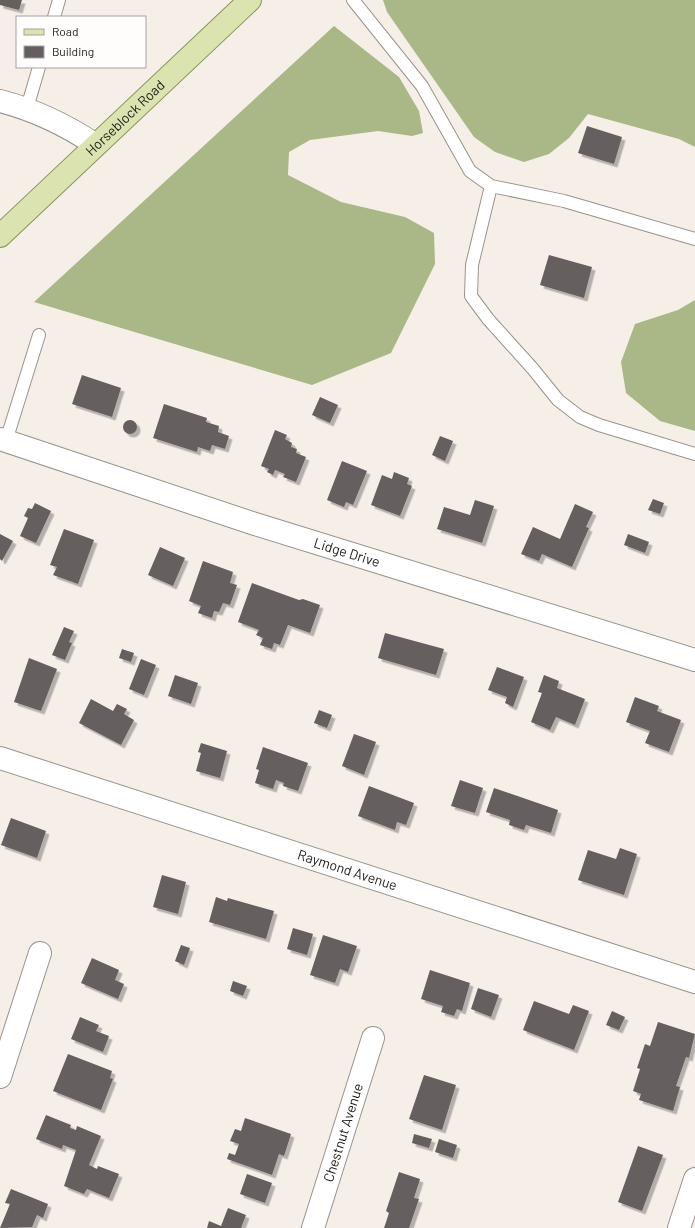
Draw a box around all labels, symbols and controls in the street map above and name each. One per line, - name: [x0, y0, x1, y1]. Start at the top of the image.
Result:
- legend: [16, 16, 146, 68]
- text: Road: [52, 24, 79, 38]
- text: Building: [52, 44, 94, 58]
- street label: Horseblock Road: [82, 76, 168, 159]
- street label: Lidge Drive: [312, 534, 382, 570]
- street label: Raymond Avenue: [296, 845, 400, 893]
- street label: Chestnut Avenue: [319, 1081, 366, 1184]

